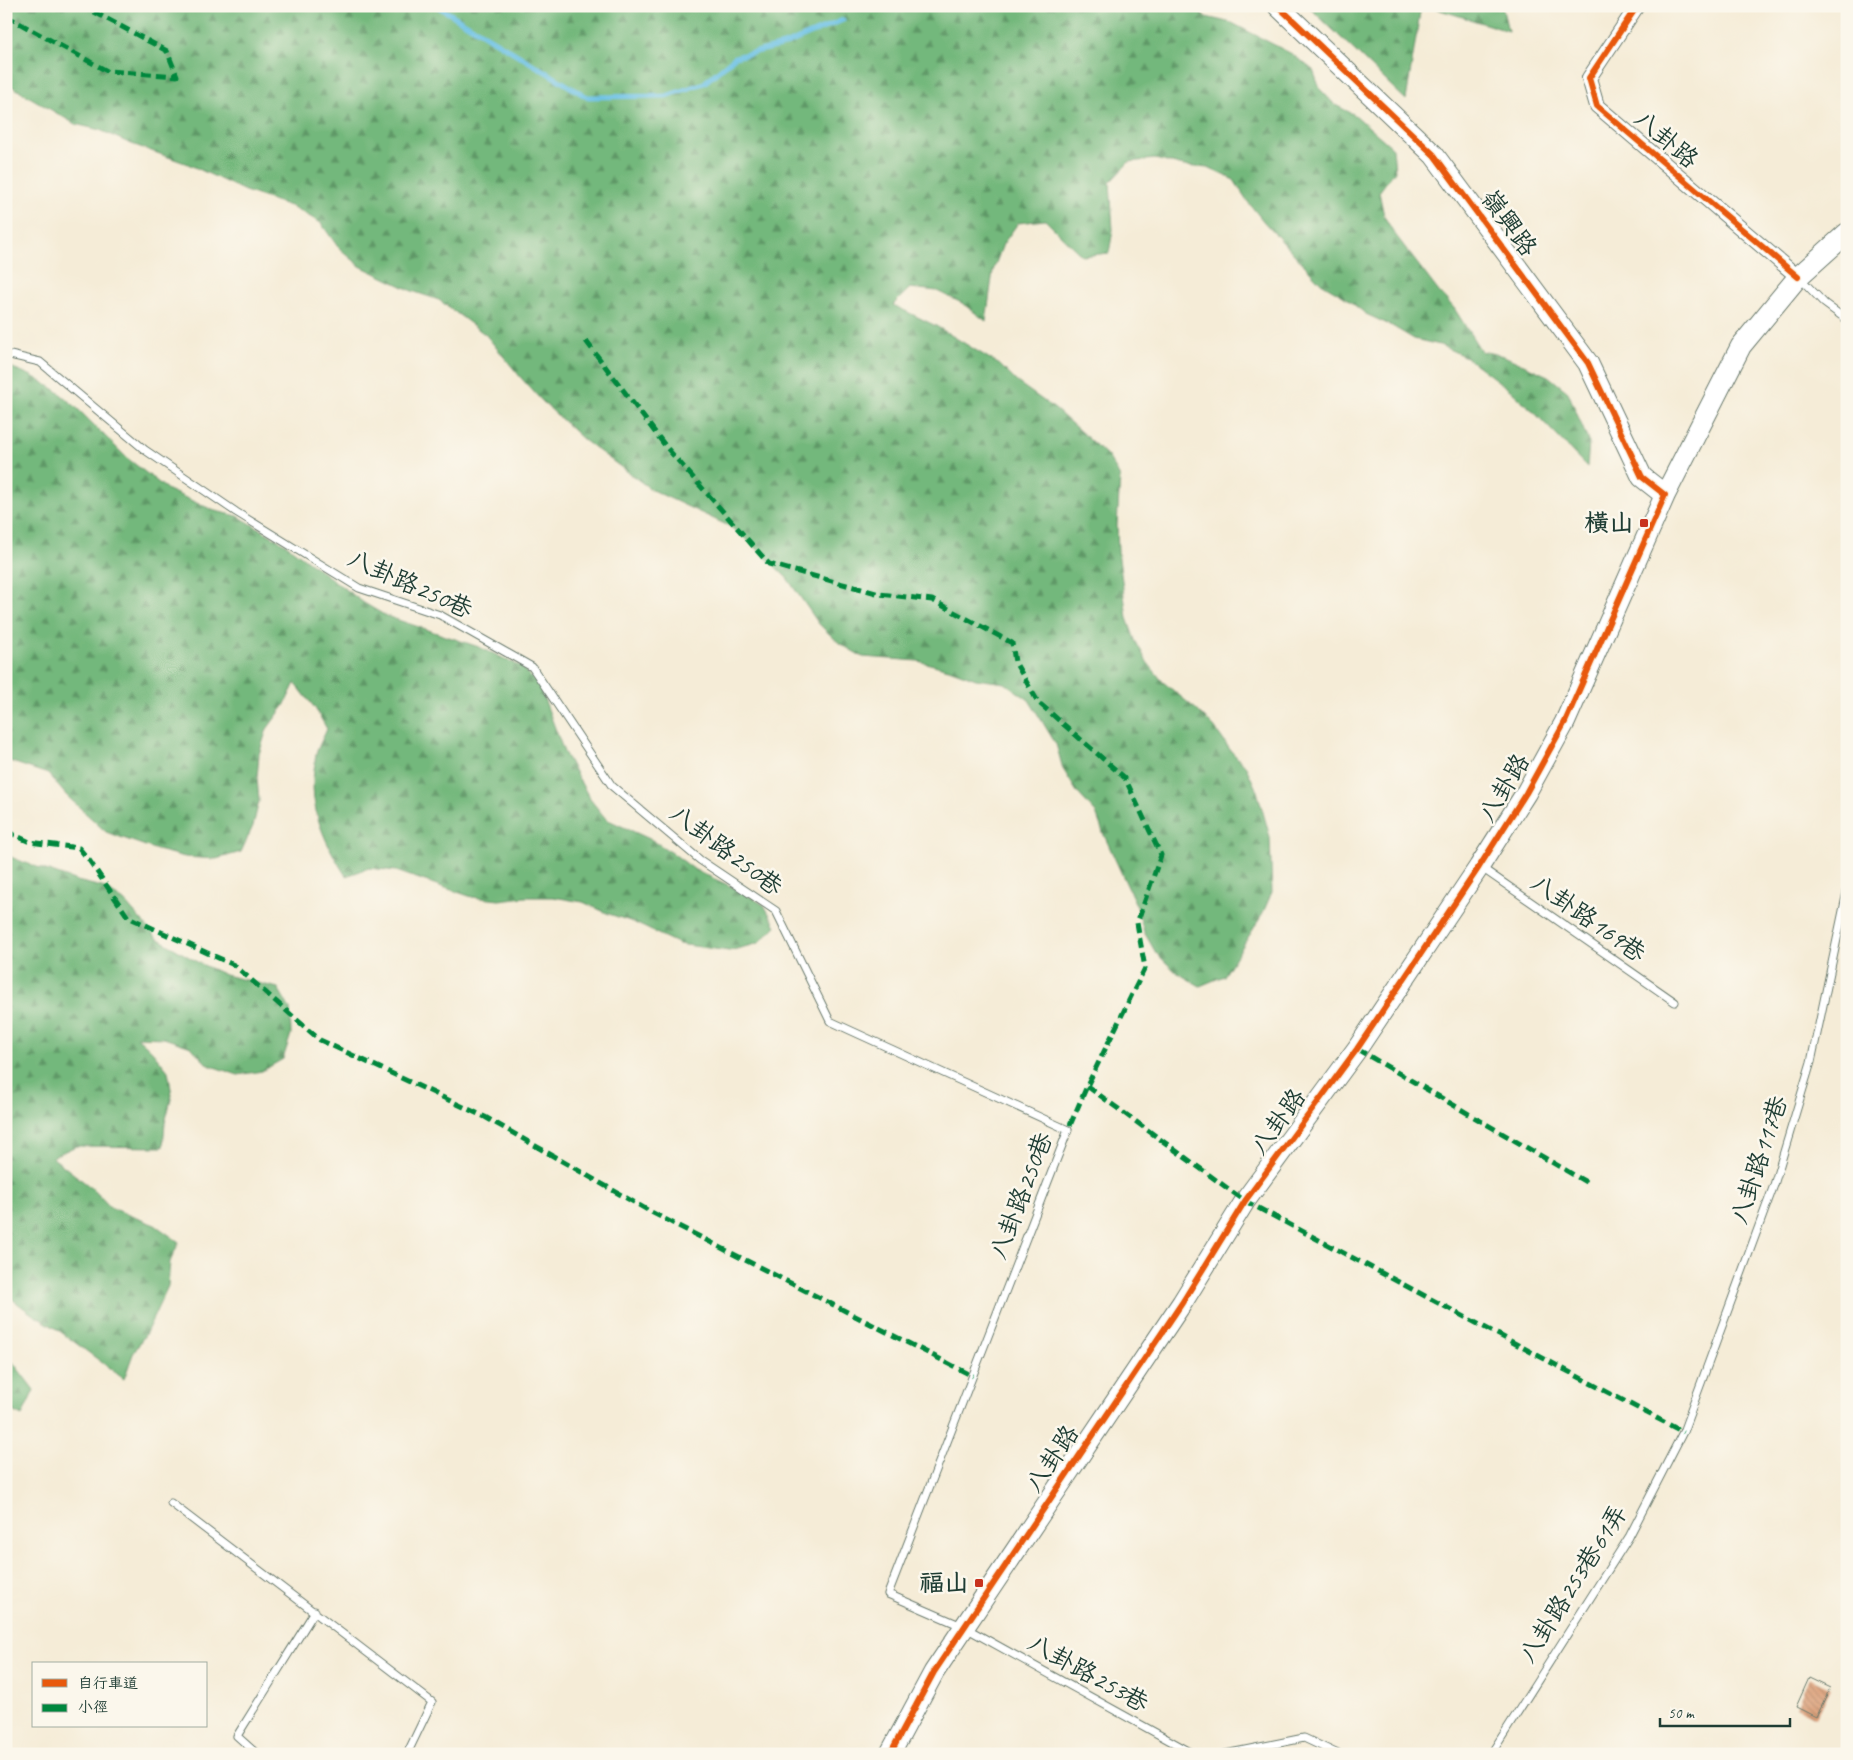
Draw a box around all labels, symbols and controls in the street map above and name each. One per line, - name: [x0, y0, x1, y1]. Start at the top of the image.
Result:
- street label: 八卦路: [1627, 103, 1705, 175]
- street label: 嶺興路: [1474, 183, 1544, 263]
- place label: 橫山: [1584, 507, 1634, 539]
- marker: 橫山: [1638, 517, 1650, 529]
- street label: 八卦路250巷: [342, 542, 478, 626]
- street label: 八卦路: [1471, 748, 1537, 828]
- street label: 八卦路250巷: [663, 797, 789, 903]
- street label: 八卦路169巷: [1524, 867, 1652, 969]
- street label: 八卦路: [1243, 1082, 1313, 1162]
- street label: 八卦路117巷: [1723, 1091, 1795, 1229]
- street label: 八卦路250巷: [982, 1128, 1060, 1264]
- street label: 八卦路: [1018, 1419, 1086, 1499]
- street label: 八卦路253巷61弄: [1511, 1499, 1635, 1669]
- place label: 福山: [919, 1567, 969, 1599]
- marker: 福山: [973, 1577, 985, 1589]
- street label: 八卦路253巷: [1022, 1627, 1154, 1719]
- legend: [32, 1662, 208, 1728]
- text: 自行車道: [78, 1674, 138, 1693]
- scale bar: [1660, 1695, 1790, 1727]
- text: 小徑: [78, 1698, 108, 1717]
- text: 50 m: [1668, 1704, 1695, 1723]

